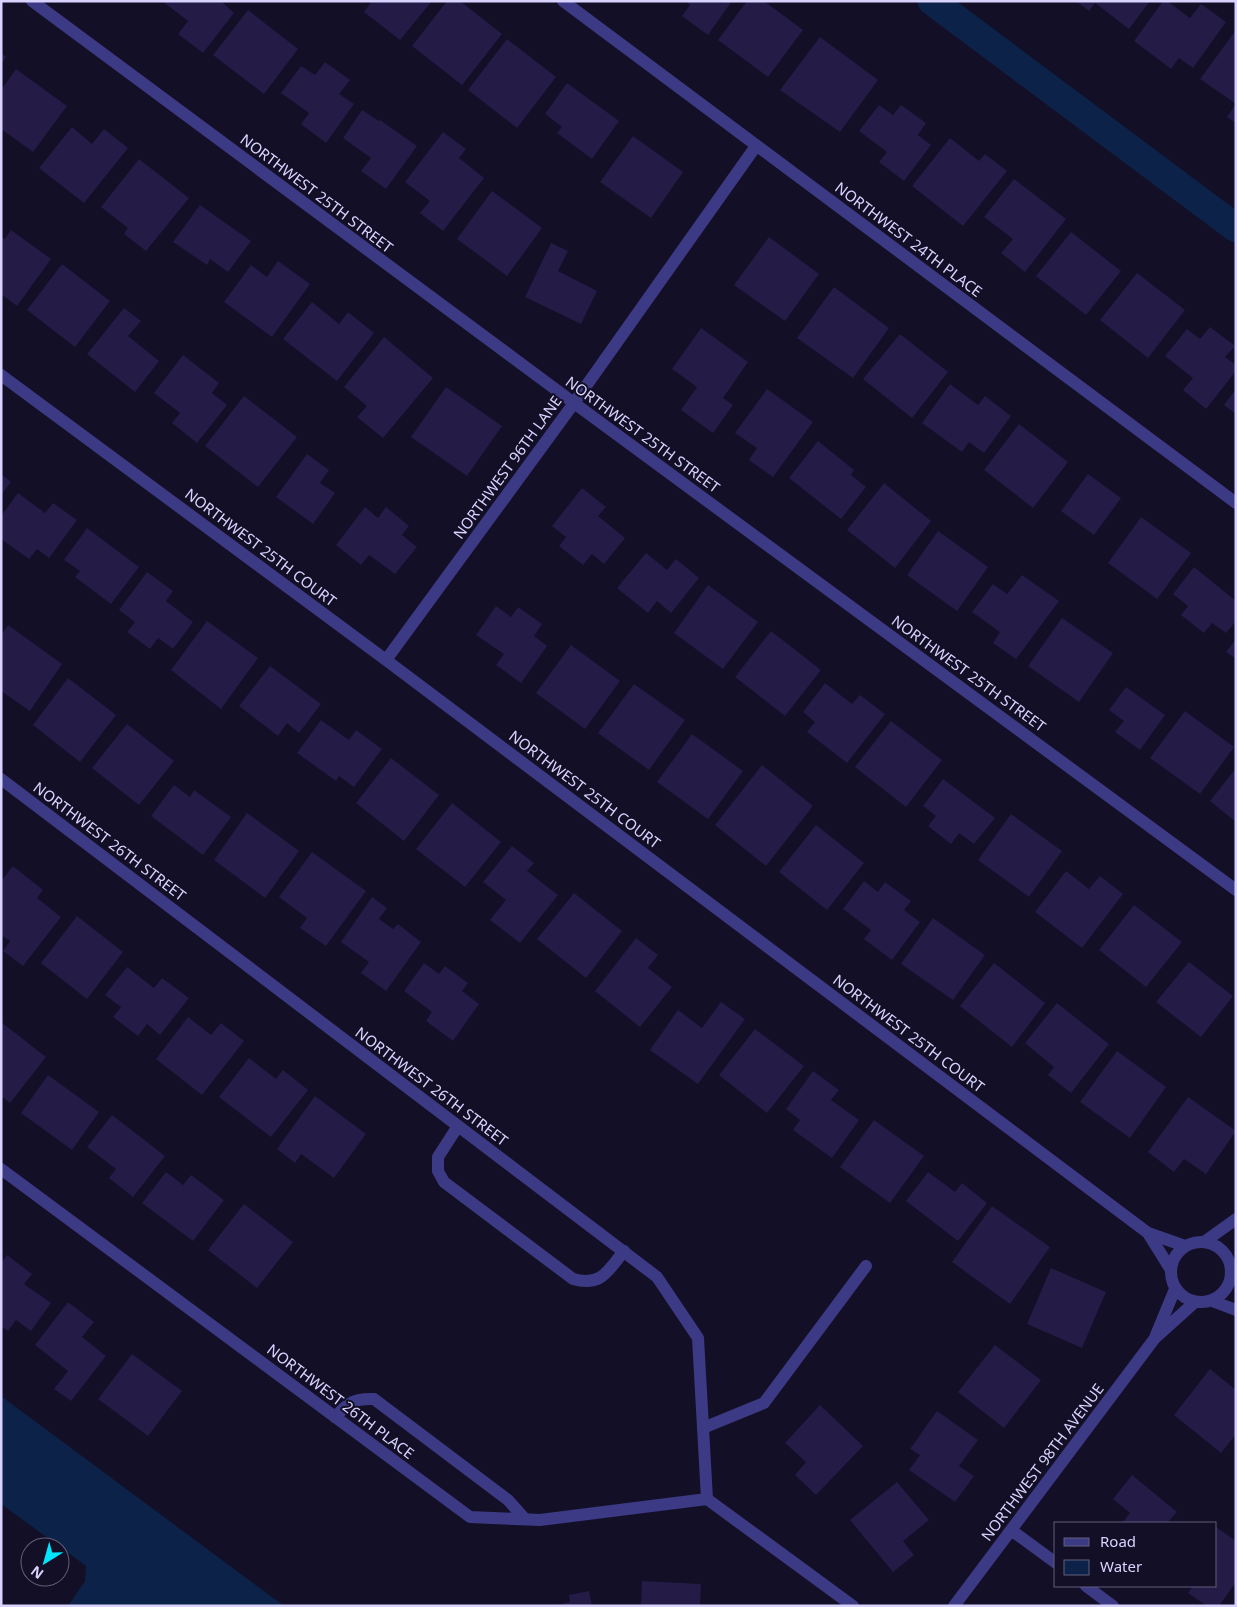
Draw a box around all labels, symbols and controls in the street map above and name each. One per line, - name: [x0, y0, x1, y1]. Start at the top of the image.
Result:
- street label: NORTHWEST 25TH STREET: [237, 129, 398, 257]
- street label: NORTHWEST 24TH PLACE: [831, 177, 987, 301]
- street label: NORTHWEST 25TH STREET: [562, 371, 725, 497]
- street label: NORTHWEST 96TH LANE: [448, 391, 566, 543]
- street label: NORTHWEST 25TH COURT: [181, 483, 341, 611]
- street label: NORTHWEST 25TH STREET: [888, 610, 1051, 736]
- street label: NORTHWEST 25TH COURT: [505, 725, 665, 853]
- street label: NORTHWEST 26TH STREET: [30, 777, 191, 905]
- street label: NORTHWEST 25TH COURT: [829, 969, 989, 1097]
- street label: NORTHWEST 26TH STREET: [352, 1022, 513, 1150]
- street label: NORTHWEST 26TH PLACE: [263, 1339, 419, 1463]
- street label: NORTHWEST 98TH AVENUE: [976, 1379, 1108, 1545]
- legend: [1054, 1522, 1217, 1587]
- text: Road: [1100, 1531, 1136, 1551]
- north arrow: [20, 1537, 70, 1587]
- text: Water: [1100, 1556, 1142, 1576]
- text: N: [27, 1562, 47, 1584]

